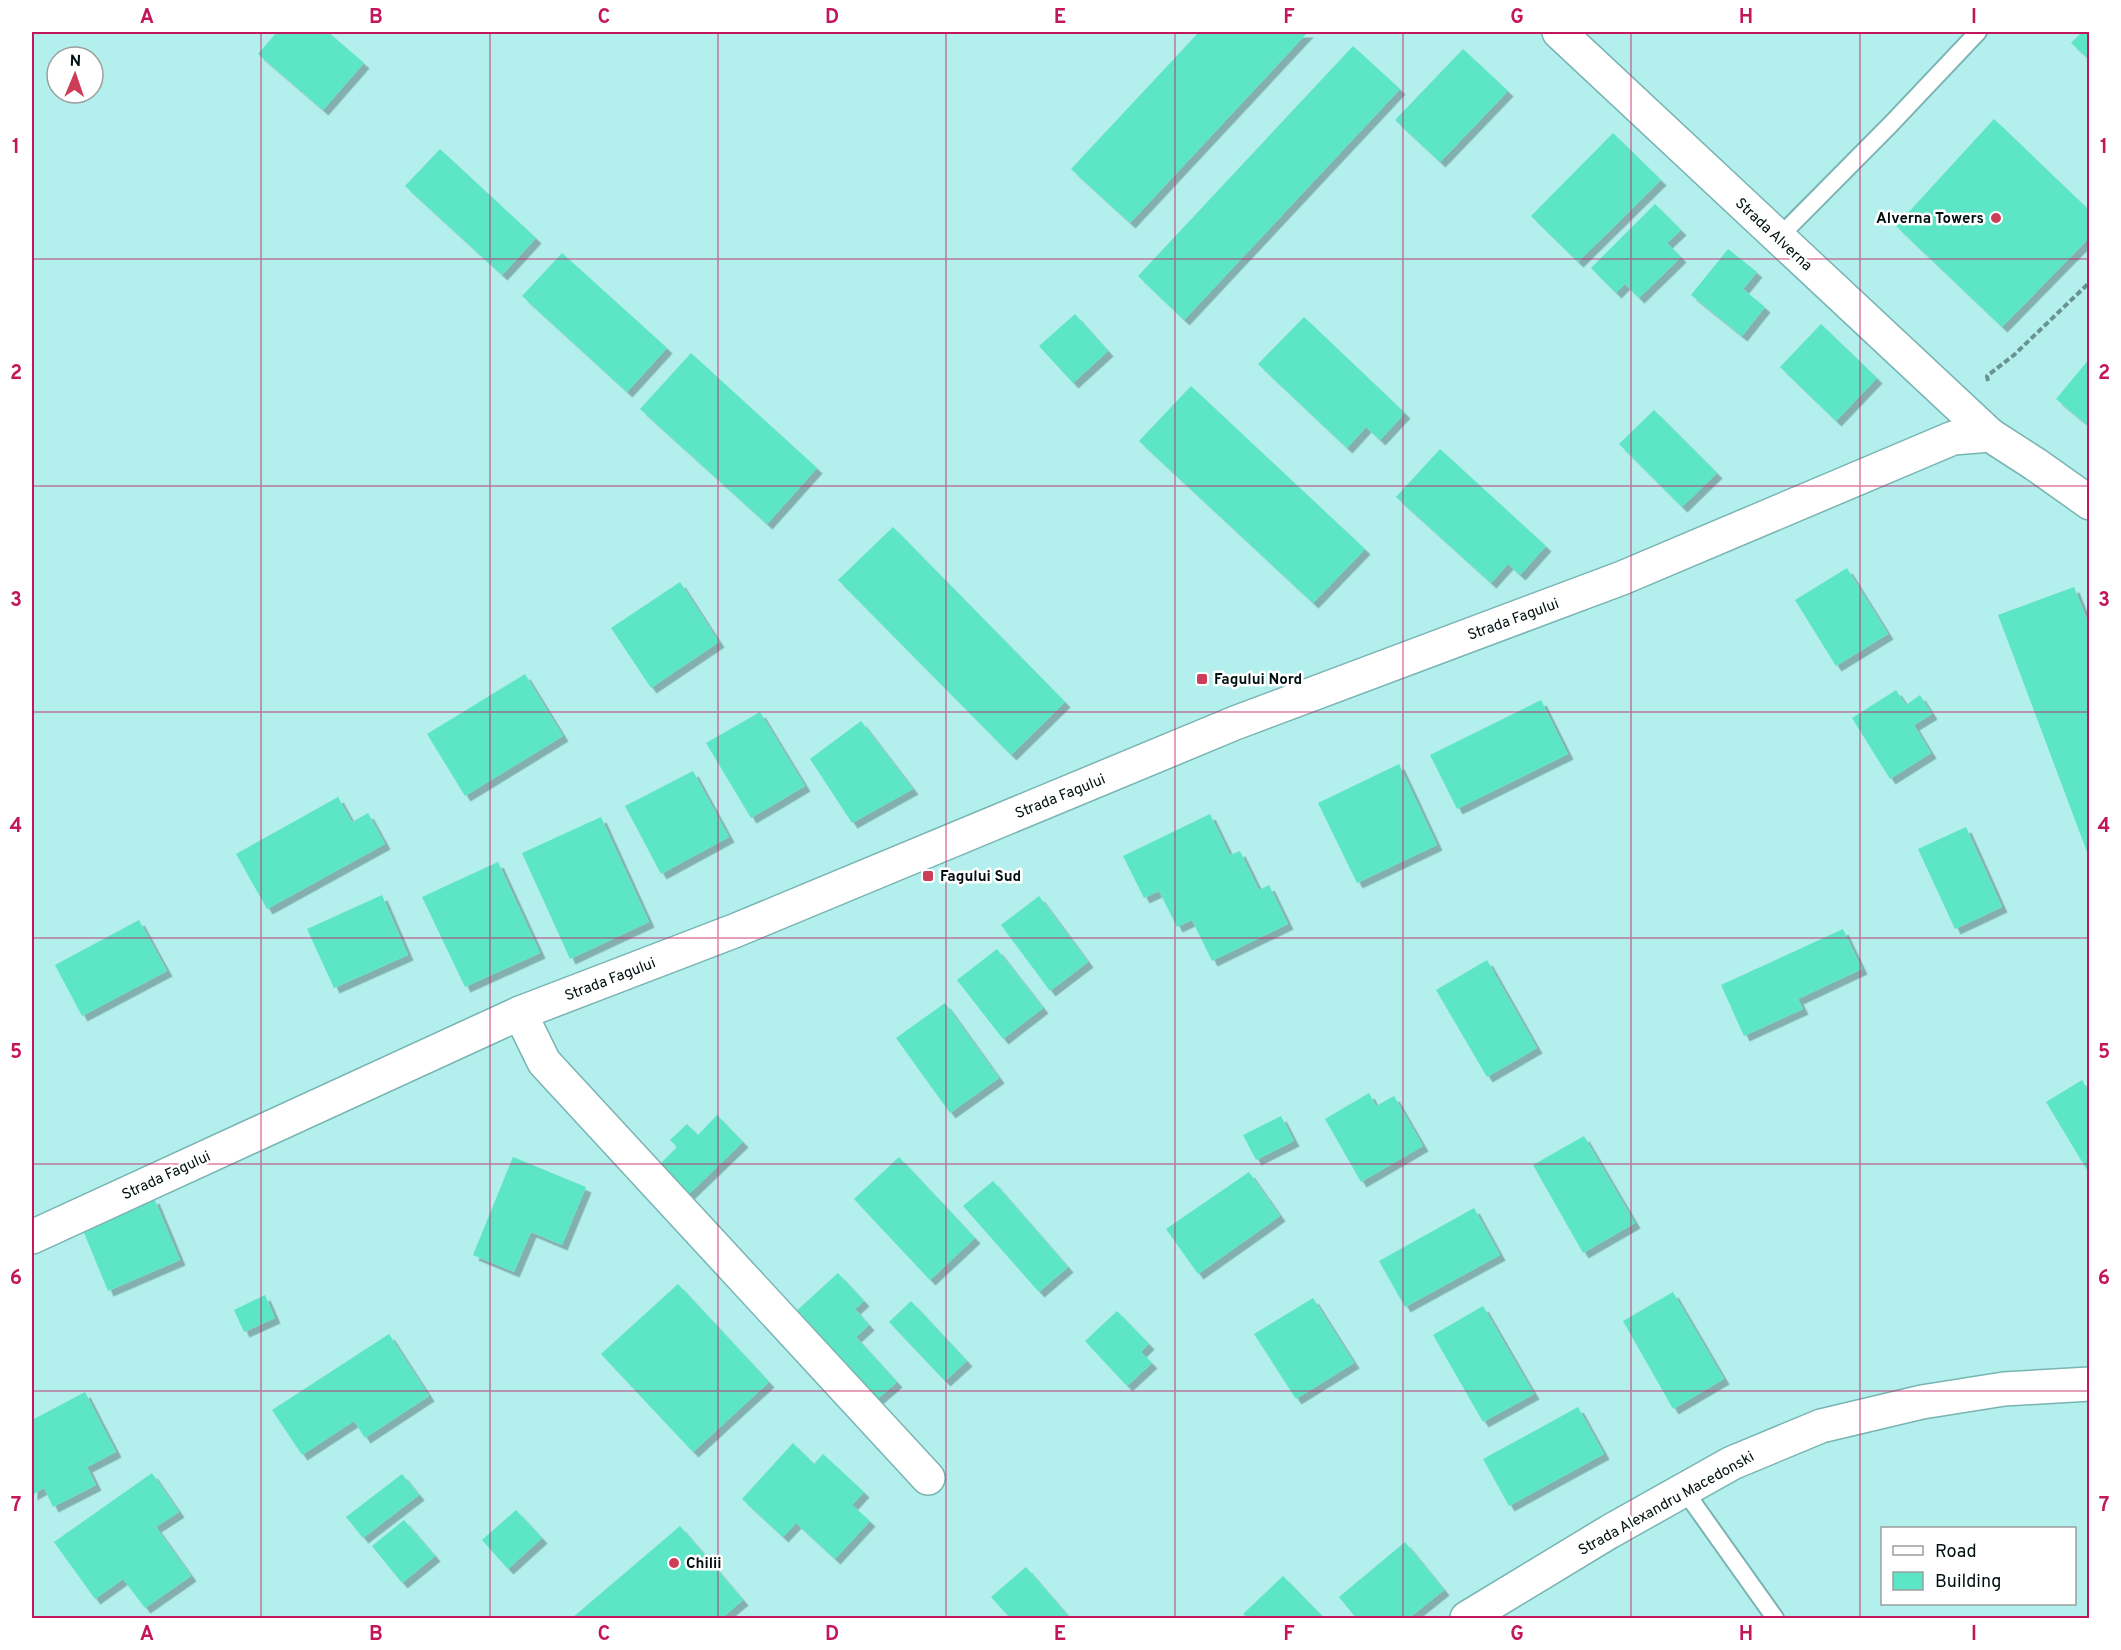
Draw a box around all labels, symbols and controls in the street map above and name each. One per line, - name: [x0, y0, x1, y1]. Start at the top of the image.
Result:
- text: A: [140, 5, 154, 31]
- text: B: [369, 5, 383, 31]
- text: C: [598, 5, 610, 31]
- text: D: [825, 5, 839, 31]
- text: E: [1054, 5, 1066, 31]
- text: F: [1283, 5, 1295, 31]
- text: G: [1510, 5, 1524, 31]
- text: H: [1739, 5, 1753, 31]
- text: I: [1971, 5, 1977, 31]
- north arrow: [45, 45, 105, 105]
- text: N: [69, 52, 82, 72]
- text: 1: [12, 135, 20, 161]
- text: 1: [2100, 135, 2108, 161]
- street label: Strada Alverna: [1730, 194, 1816, 276]
- place label: Alverna Towers: [1876, 210, 1984, 229]
- marker: Alverna Towers: [1989, 211, 2003, 225]
- text: 2: [10, 361, 22, 387]
- text: 2: [2098, 361, 2110, 387]
- text: 3: [10, 588, 22, 614]
- text: 3: [2098, 588, 2110, 614]
- street label: Strada Fagului: [1465, 595, 1562, 646]
- place label: Fagului Nord: [1214, 671, 1302, 690]
- marker: Fagului Nord: [1195, 672, 1209, 686]
- street label: Strada Fagului: [1013, 771, 1109, 824]
- text: 4: [10, 814, 22, 840]
- text: 4: [2098, 814, 2110, 840]
- place label: Fagului Sud: [940, 868, 1021, 887]
- marker: Fagului Sud: [921, 869, 935, 883]
- street label: Strada Fagului: [562, 954, 659, 1006]
- text: 5: [10, 1040, 22, 1066]
- text: 5: [2098, 1040, 2110, 1066]
- street label: Strada Fagului: [119, 1148, 214, 1205]
- text: 6: [10, 1266, 22, 1292]
- text: 6: [2098, 1266, 2110, 1292]
- street label: Strada Alexandru Macedonski: [1575, 1448, 1758, 1561]
- text: 7: [11, 1493, 21, 1519]
- text: 7: [2099, 1493, 2109, 1519]
- legend: [1881, 1527, 2076, 1605]
- text: Road: [1935, 1541, 1977, 1564]
- place label: Chilii: [686, 1555, 722, 1574]
- marker: Chilii: [667, 1556, 681, 1570]
- text: Building: [1935, 1571, 2001, 1594]
- text: A: [140, 1622, 154, 1648]
- text: B: [369, 1622, 383, 1648]
- text: C: [598, 1622, 610, 1648]
- text: D: [825, 1622, 839, 1648]
- text: E: [1054, 1622, 1066, 1648]
- text: F: [1283, 1622, 1295, 1648]
- text: G: [1510, 1622, 1524, 1648]
- text: H: [1739, 1622, 1753, 1648]
- text: I: [1971, 1622, 1977, 1648]

